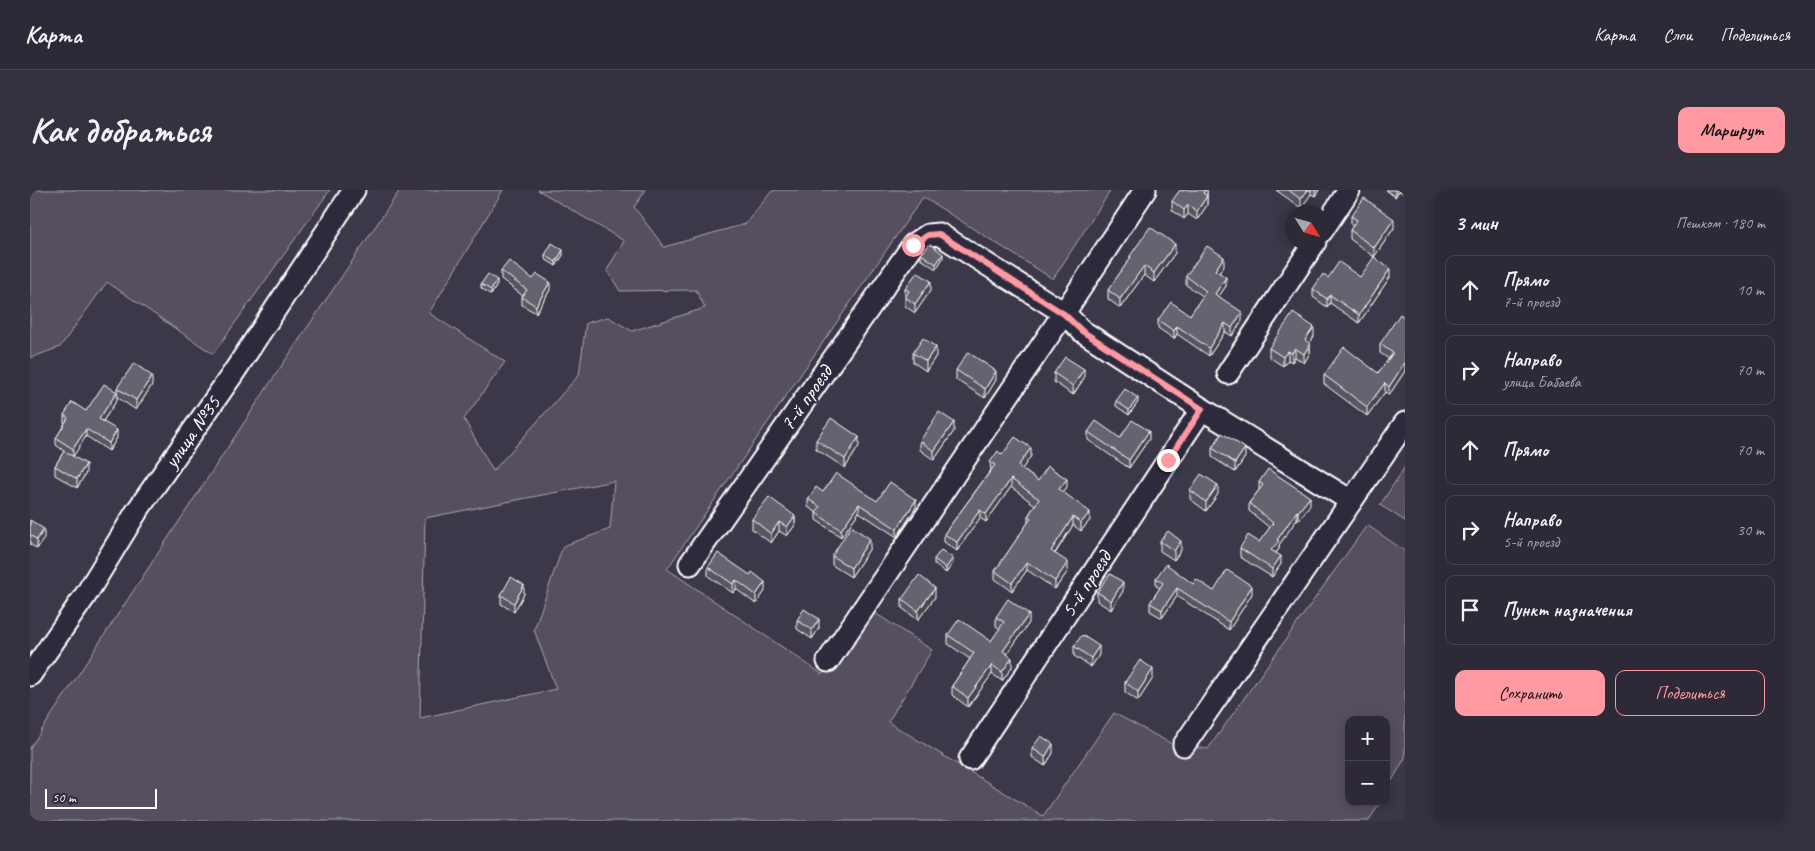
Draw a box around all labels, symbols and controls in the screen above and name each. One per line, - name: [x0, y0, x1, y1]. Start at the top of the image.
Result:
- text: Карта: [25, 20, 82, 50]
- text: Карта: [1594, 24, 1635, 46]
- text: Слои: [1663, 24, 1692, 46]
- text: Поделиться: [1720, 24, 1790, 46]
- button: Маршрут: [1678, 107, 1785, 153]
- text: Как добраться: [30, 108, 211, 153]
- north arrow: [1285, 205, 1330, 250]
- text: 3 мин: [1455, 210, 1498, 236]
- text: Пешком · 180 m: [1676, 213, 1765, 233]
- route start: [902, 234, 925, 257]
- text: Прямо: [1503, 268, 1548, 292]
- icon: ahead: [1456, 276, 1484, 304]
- text: 10 m: [1737, 280, 1764, 300]
- text: 7-й проезд: [1503, 292, 1559, 312]
- text: Направо: [1503, 348, 1561, 372]
- icon: right: [1456, 356, 1484, 384]
- street label: 7-й проезд: [774, 358, 839, 436]
- text: 70 m: [1737, 360, 1764, 380]
- text: улица Бабаева: [1503, 372, 1581, 392]
- street label: улица №35: [157, 390, 227, 475]
- icon: ahead: [1456, 436, 1484, 464]
- text: Прямо: [1503, 438, 1548, 462]
- text: 70 m: [1737, 440, 1764, 460]
- route end: [1157, 449, 1180, 472]
- text: Направо: [1503, 508, 1561, 532]
- icon: right: [1456, 516, 1484, 544]
- text: 30 m: [1737, 520, 1764, 540]
- text: 5-й проезд: [1503, 532, 1559, 552]
- street label: 5-й проезд: [1055, 544, 1118, 622]
- icon: arrive: [1456, 596, 1484, 624]
- text: Пункт назначения: [1503, 598, 1632, 622]
- button: Сохранить: [1455, 670, 1605, 716]
- button: Поделиться: [1615, 670, 1765, 716]
- map controls: [1345, 716, 1390, 806]
- button: +: [1345, 716, 1390, 761]
- button: −: [1345, 761, 1390, 806]
- scale bar: [45, 786, 158, 809]
- text: 50 m: [52, 789, 76, 806]

